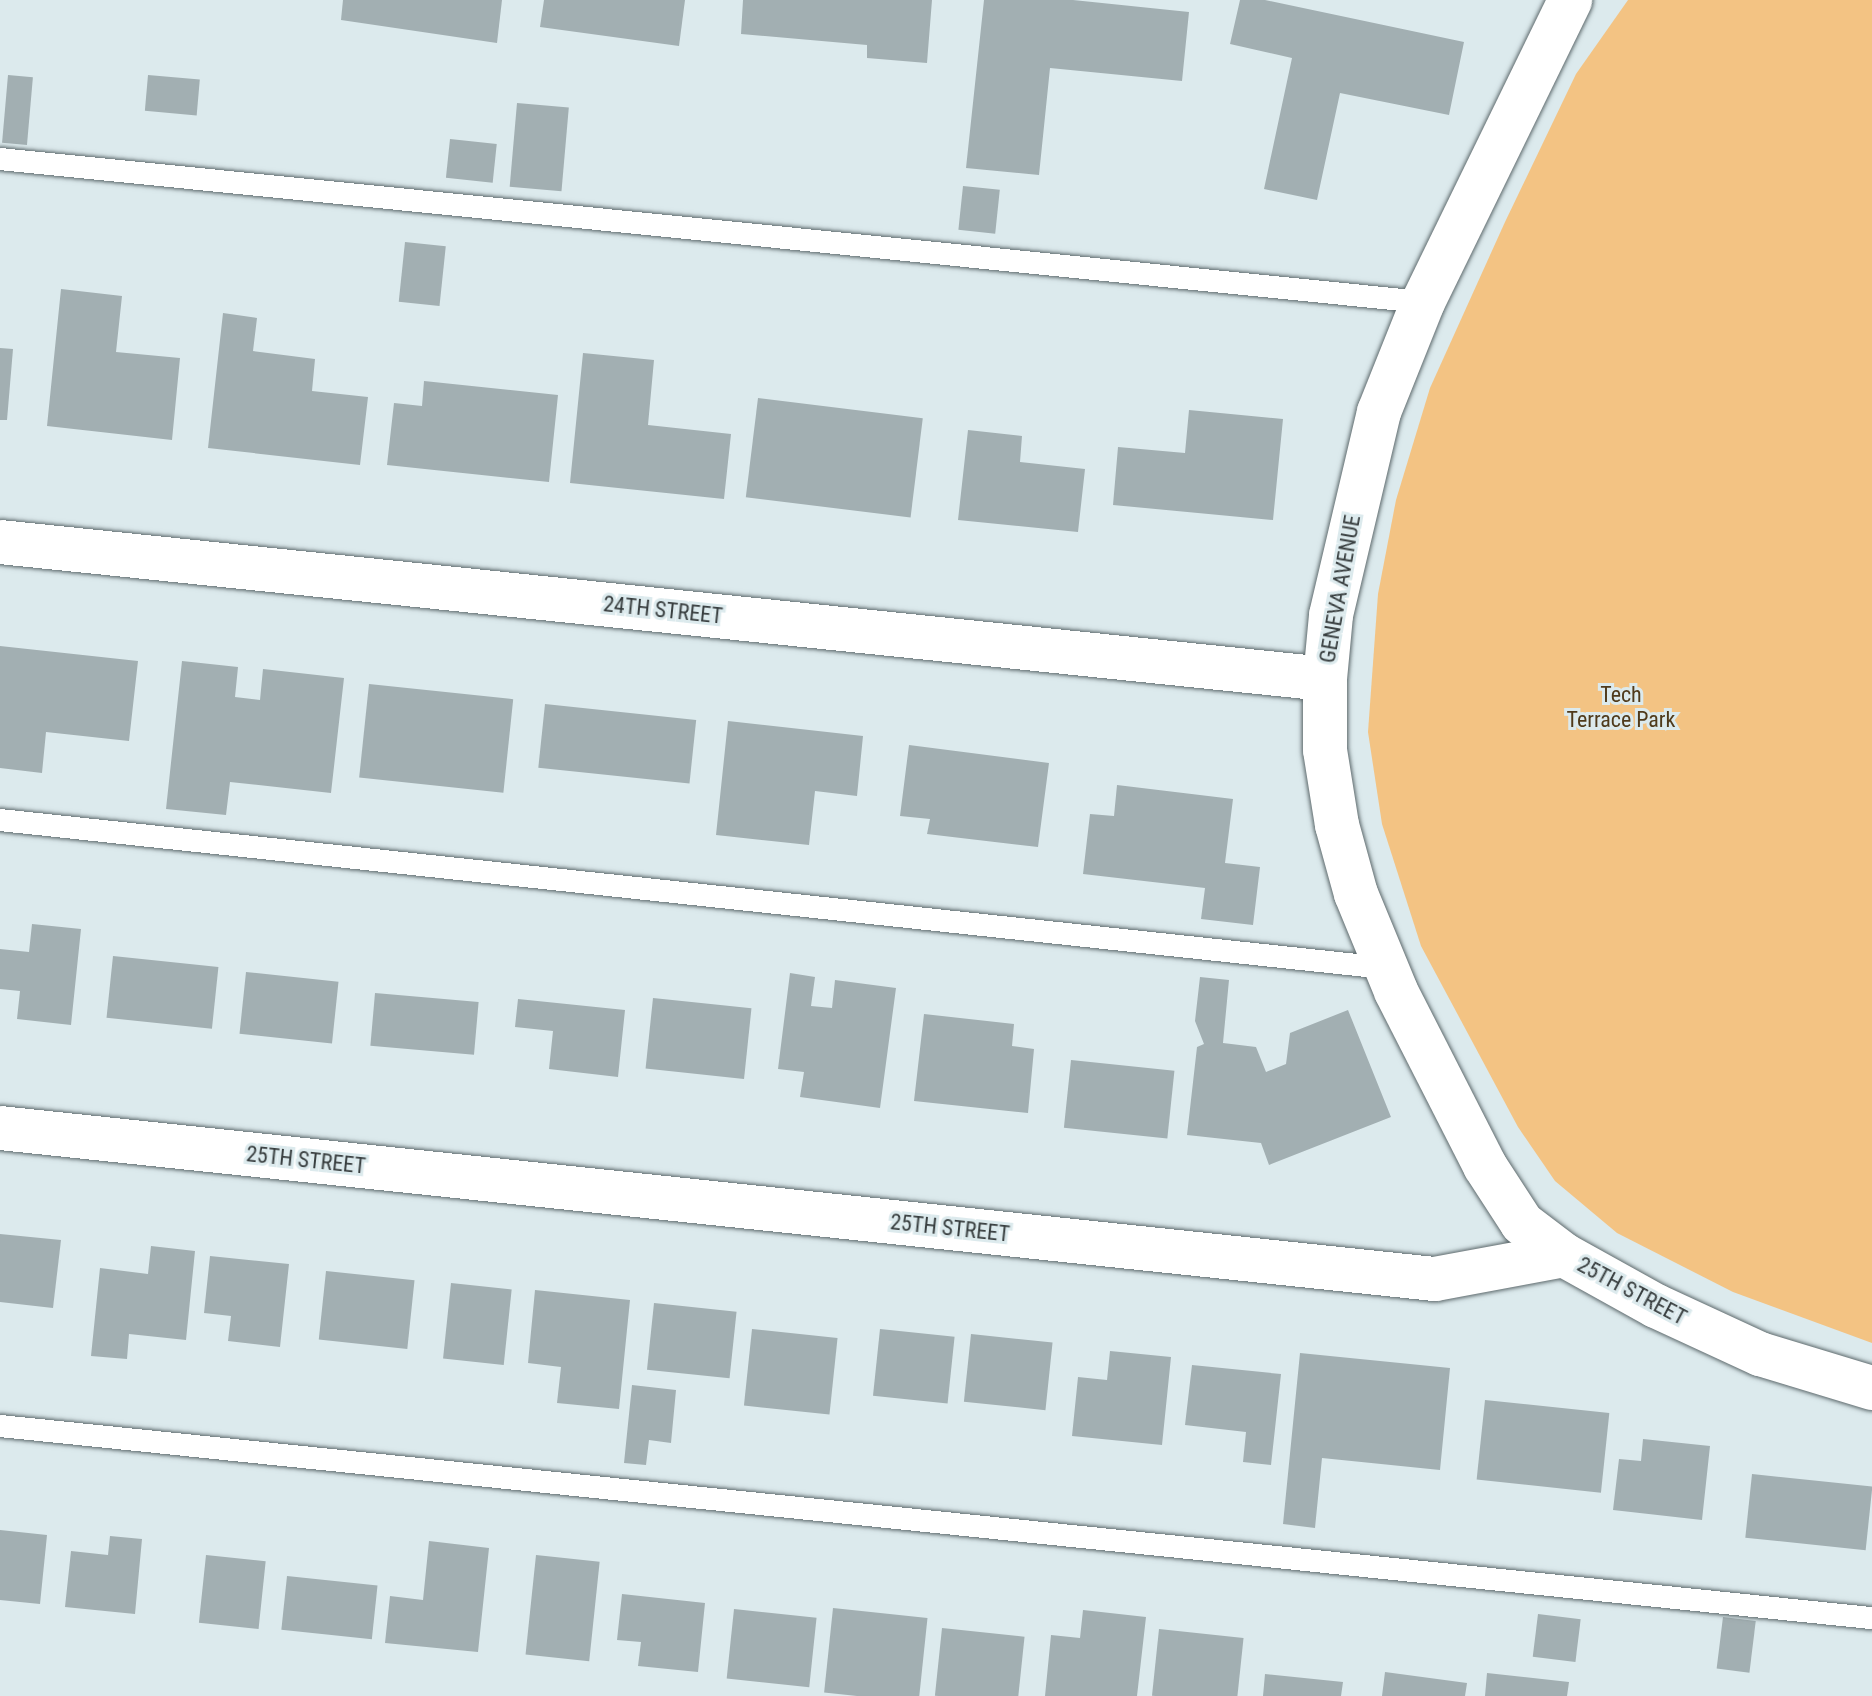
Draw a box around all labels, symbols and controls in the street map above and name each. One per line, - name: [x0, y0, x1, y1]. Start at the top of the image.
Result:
- street label: GENEVA AVENUE: [1314, 513, 1366, 665]
- street label: 24TH STREET: [602, 591, 724, 629]
- park label: Tech Terrace Park: [1567, 681, 1675, 732]
- street label: 25TH STREET: [245, 1141, 367, 1179]
- street label: 25TH STREET: [889, 1209, 1011, 1247]
- street label: 25TH STREET: [1573, 1251, 1691, 1331]

